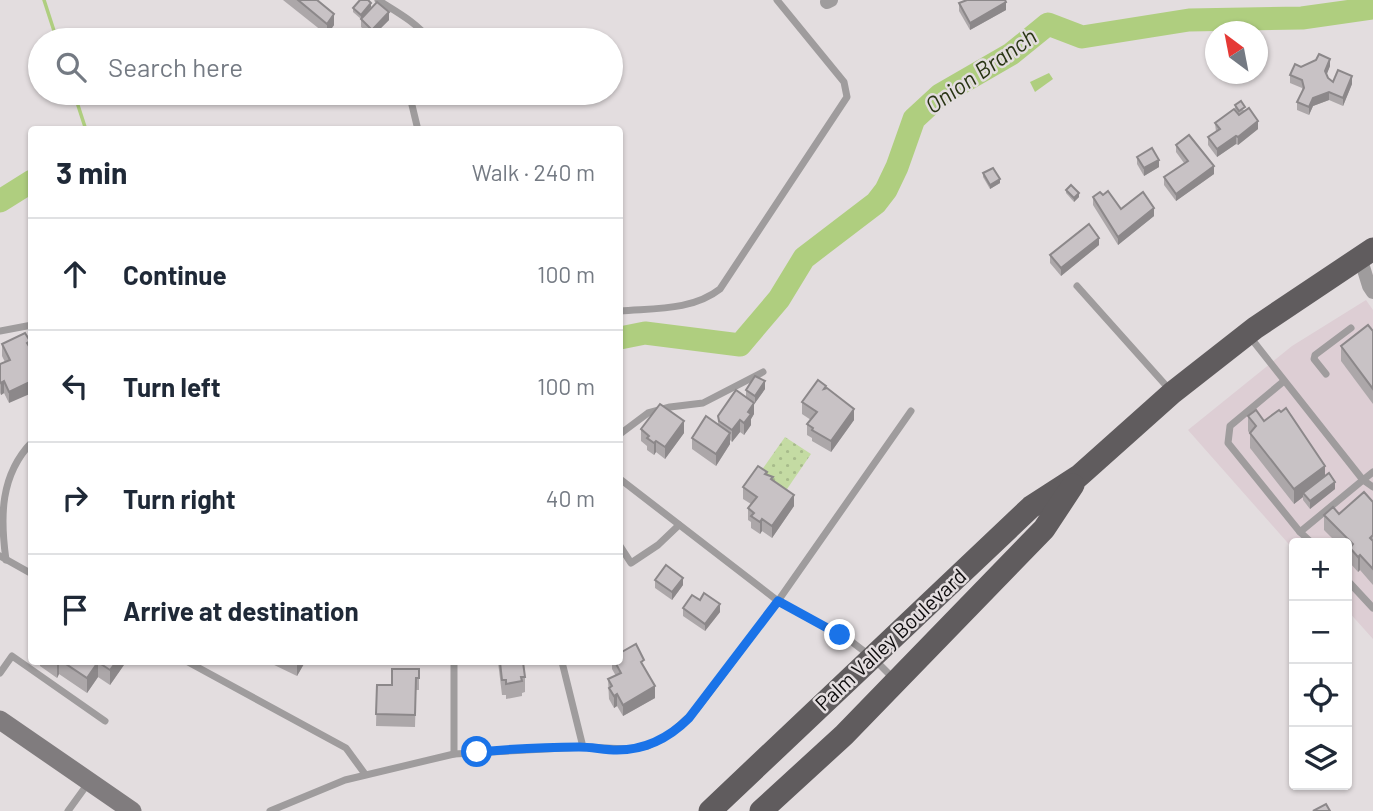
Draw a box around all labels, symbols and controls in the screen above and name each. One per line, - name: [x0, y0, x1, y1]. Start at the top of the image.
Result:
- north arrow: [1205, 21, 1268, 84]
- water label: Onion Branch: [919, 22, 1042, 119]
- search box: [28, 28, 623, 105]
- icon: search: [52, 48, 90, 86]
- text: Search here: [108, 51, 243, 82]
- text: 3 min: [56, 154, 127, 190]
- text: Walk · 240 m: [472, 158, 595, 186]
- icon: ahead: [56, 255, 94, 293]
- text: Continue: [123, 259, 227, 290]
- text: 100 m: [537, 260, 595, 288]
- icon: left: [56, 367, 94, 405]
- text: Turn left: [123, 371, 221, 402]
- text: 100 m: [537, 372, 595, 400]
- icon: right: [56, 479, 94, 517]
- text: Turn right: [123, 483, 236, 514]
- text: 40 m: [546, 484, 595, 512]
- map controls: [1289, 538, 1352, 790]
- button: +: [1289, 538, 1352, 601]
- street label: Palm Valley Boulevard: [809, 563, 971, 715]
- icon: arrive: [56, 591, 94, 629]
- text: Arrive at destination: [123, 595, 359, 626]
- button: −: [1289, 601, 1352, 664]
- route end: [824, 619, 855, 650]
- button: locate: [1289, 664, 1352, 727]
- button: layers: [1289, 727, 1352, 790]
- route start: [461, 736, 492, 767]

